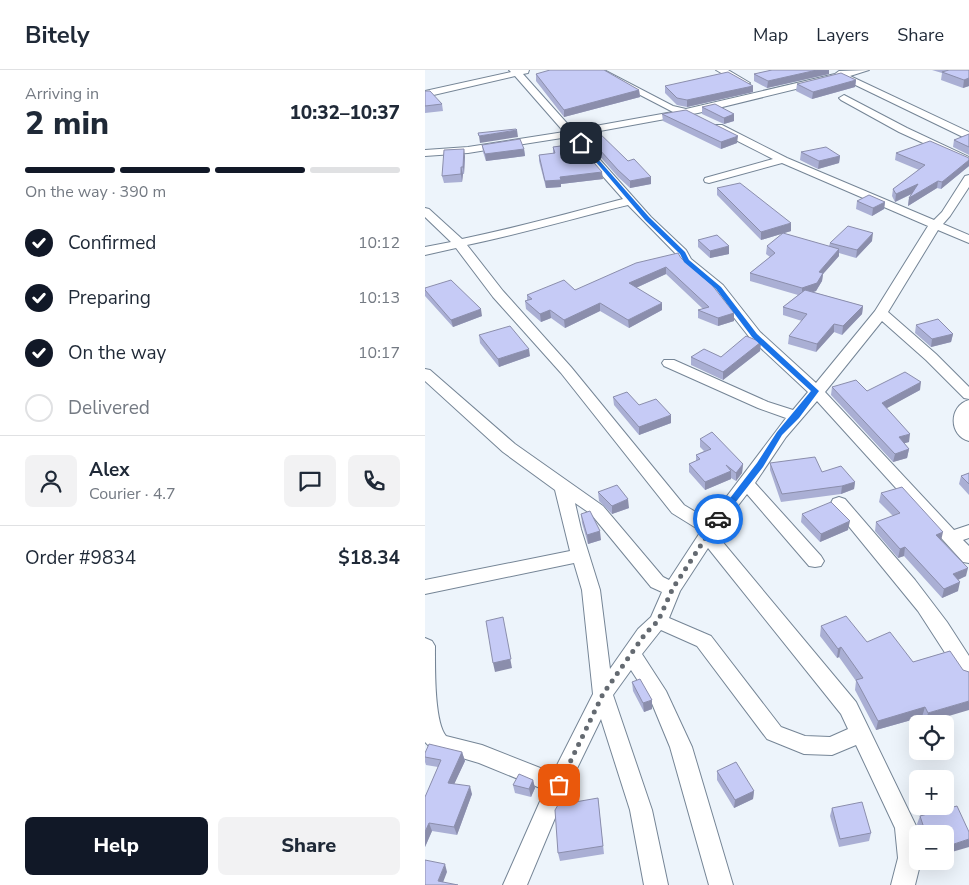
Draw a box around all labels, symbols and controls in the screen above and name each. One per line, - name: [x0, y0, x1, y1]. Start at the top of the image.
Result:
- text: Bitely: [25, 19, 90, 51]
- text: Map: [753, 23, 788, 47]
- text: Layers: [816, 23, 869, 47]
- text: Share: [897, 23, 944, 47]
- text: Arriving in: [25, 83, 99, 105]
- text: 10:32–10:37: [289, 100, 400, 126]
- text: 2 min: [25, 102, 109, 145]
- pin: [560, 122, 602, 164]
- icon: home: [567, 129, 595, 157]
- text: On the way · 390 m: [25, 181, 166, 203]
- icon: check: [25, 229, 53, 257]
- text: Confirmed: [68, 230, 156, 256]
- text: 10:12: [358, 232, 400, 254]
- icon: check: [25, 284, 53, 312]
- text: Preparing: [68, 285, 151, 311]
- text: 10:13: [358, 287, 400, 309]
- icon: check: [25, 339, 53, 367]
- text: On the way: [68, 340, 166, 366]
- text: 10:17: [358, 342, 400, 364]
- text: Delivered: [68, 395, 150, 421]
- button: person: [25, 455, 77, 507]
- button: chat: [284, 455, 336, 507]
- button: phone: [348, 455, 400, 507]
- text: Alex: [89, 457, 130, 483]
- text: Courier · 4.7: [89, 483, 175, 505]
- courier: [693, 494, 743, 544]
- icon: car: [704, 505, 732, 533]
- text: Order #9834: [25, 545, 136, 571]
- text: $18.34: [338, 545, 400, 571]
- map controls: [909, 715, 954, 870]
- button: locate: [909, 715, 954, 760]
- pin: [538, 764, 580, 806]
- button: +: [909, 770, 954, 815]
- icon: bag: [545, 771, 573, 799]
- button: Help: [25, 817, 208, 875]
- button: Share: [218, 817, 400, 875]
- button: −: [909, 825, 954, 870]

